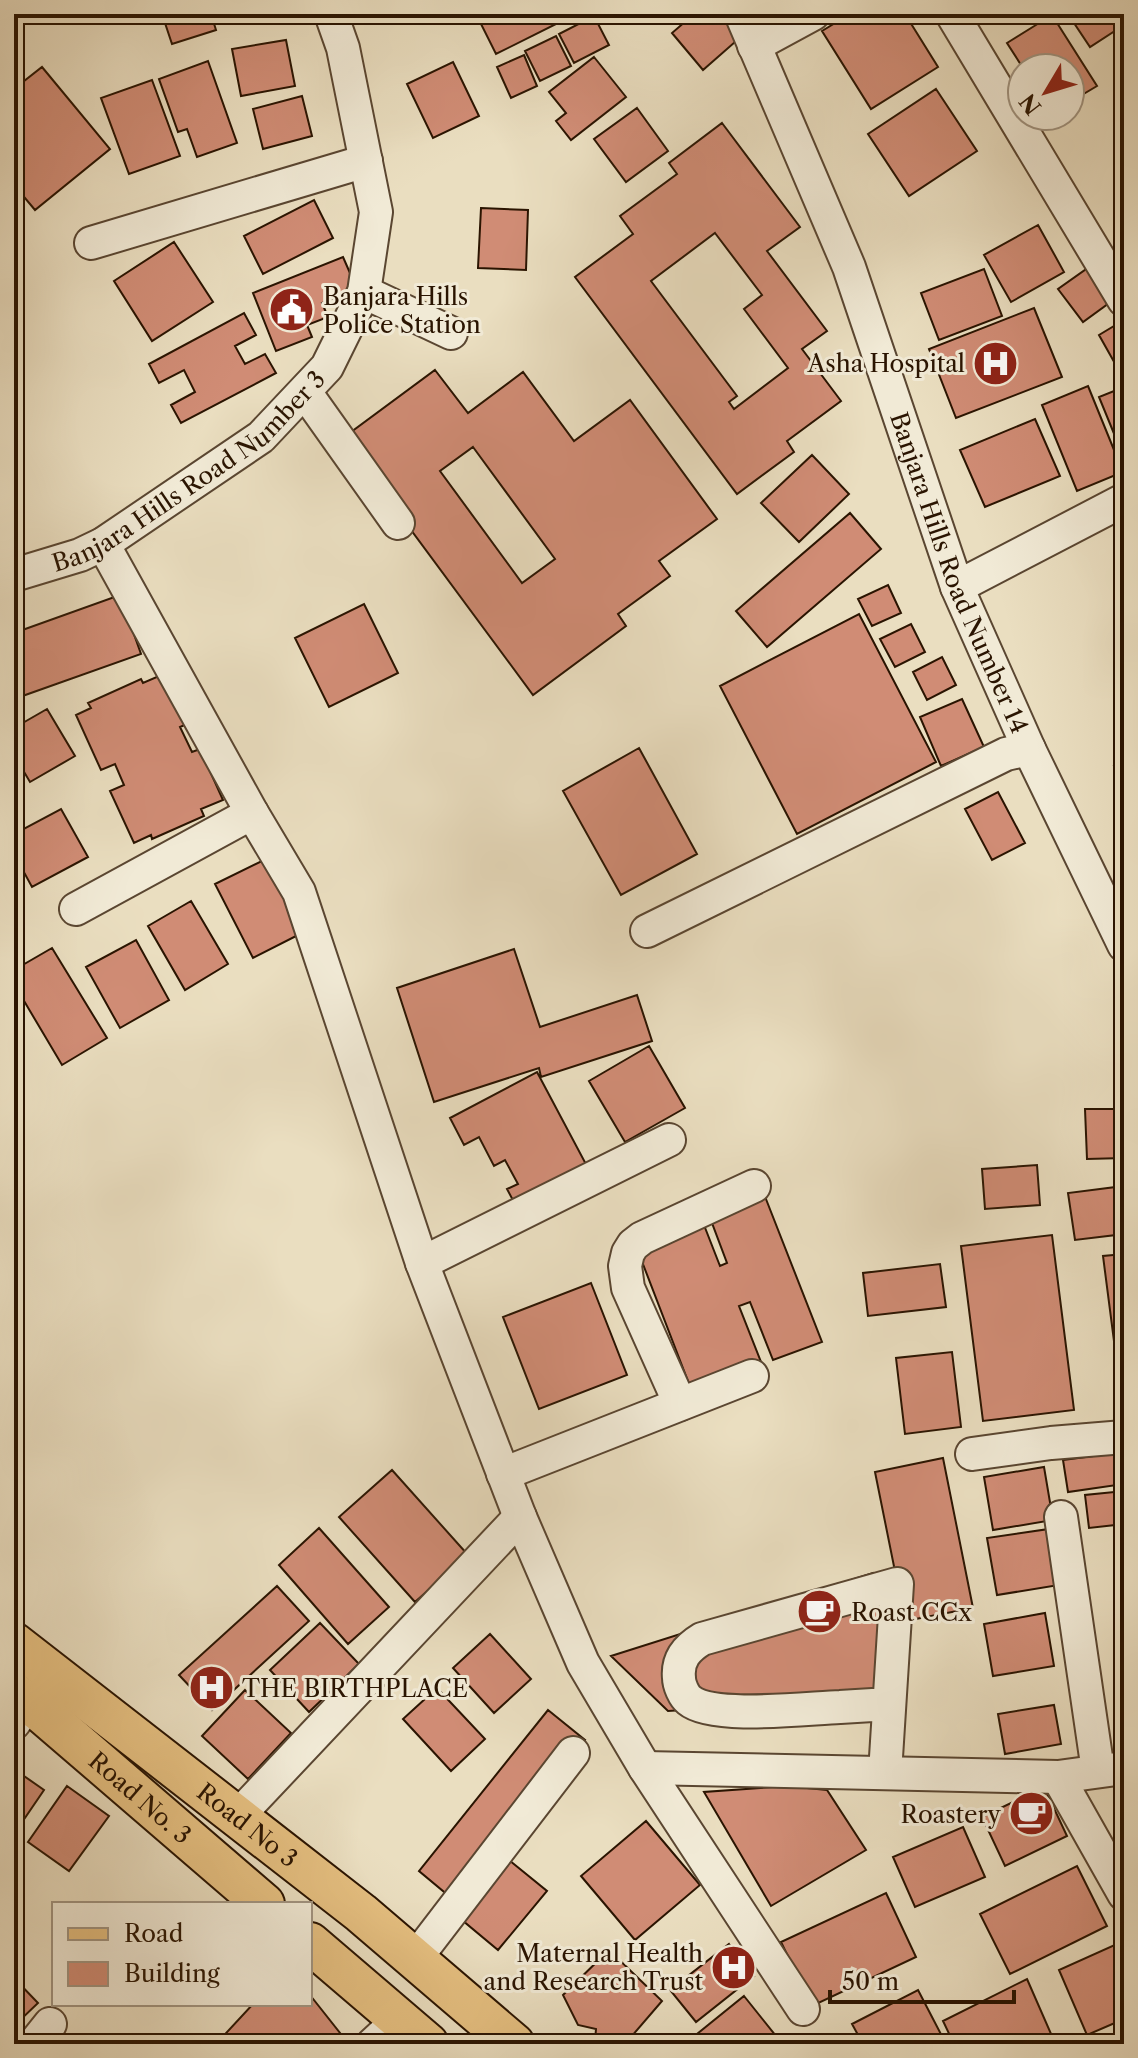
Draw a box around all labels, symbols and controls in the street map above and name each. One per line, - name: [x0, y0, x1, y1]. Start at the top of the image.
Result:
- north arrow: [1006, 52, 1086, 132]
- text: N: [1014, 88, 1047, 120]
- place label: Banjara Hills Police Station: [323, 282, 481, 339]
- public building icon: Banjara Hills Police Station: [268, 286, 316, 334]
- hospital icon: Asha Hospital: [972, 339, 1020, 387]
- place label: Asha Hospital: [806, 349, 965, 378]
- street label: Banjara Hills Road Number 3: [48, 364, 331, 577]
- street label: Banjara Hills Road Number 14: [884, 408, 1034, 737]
- cafe icon: Roast CCx: [796, 1588, 844, 1636]
- place label: Roast CCx: [851, 1598, 972, 1627]
- hospital icon: THE BIRTHPLACE: [187, 1664, 235, 1712]
- place label: THE BIRTHPLACE: [242, 1674, 468, 1703]
- street label: Road No. 3: [83, 1745, 197, 1849]
- street label: Road No 3: [192, 1777, 304, 1873]
- cafe icon: Roastery: [1008, 1790, 1056, 1838]
- place label: Roastery: [901, 1800, 1002, 1829]
- legend: [52, 1902, 312, 2006]
- text: Road: [124, 1919, 184, 1948]
- place label: Maternal Health and Research Trust: [483, 1939, 704, 1996]
- hospital icon: Maternal Health and Research Trust: [710, 1943, 758, 1991]
- scale bar: [830, 1954, 1014, 2004]
- text: Building: [124, 1959, 220, 1988]
- text: 50 m: [842, 1967, 899, 1996]

